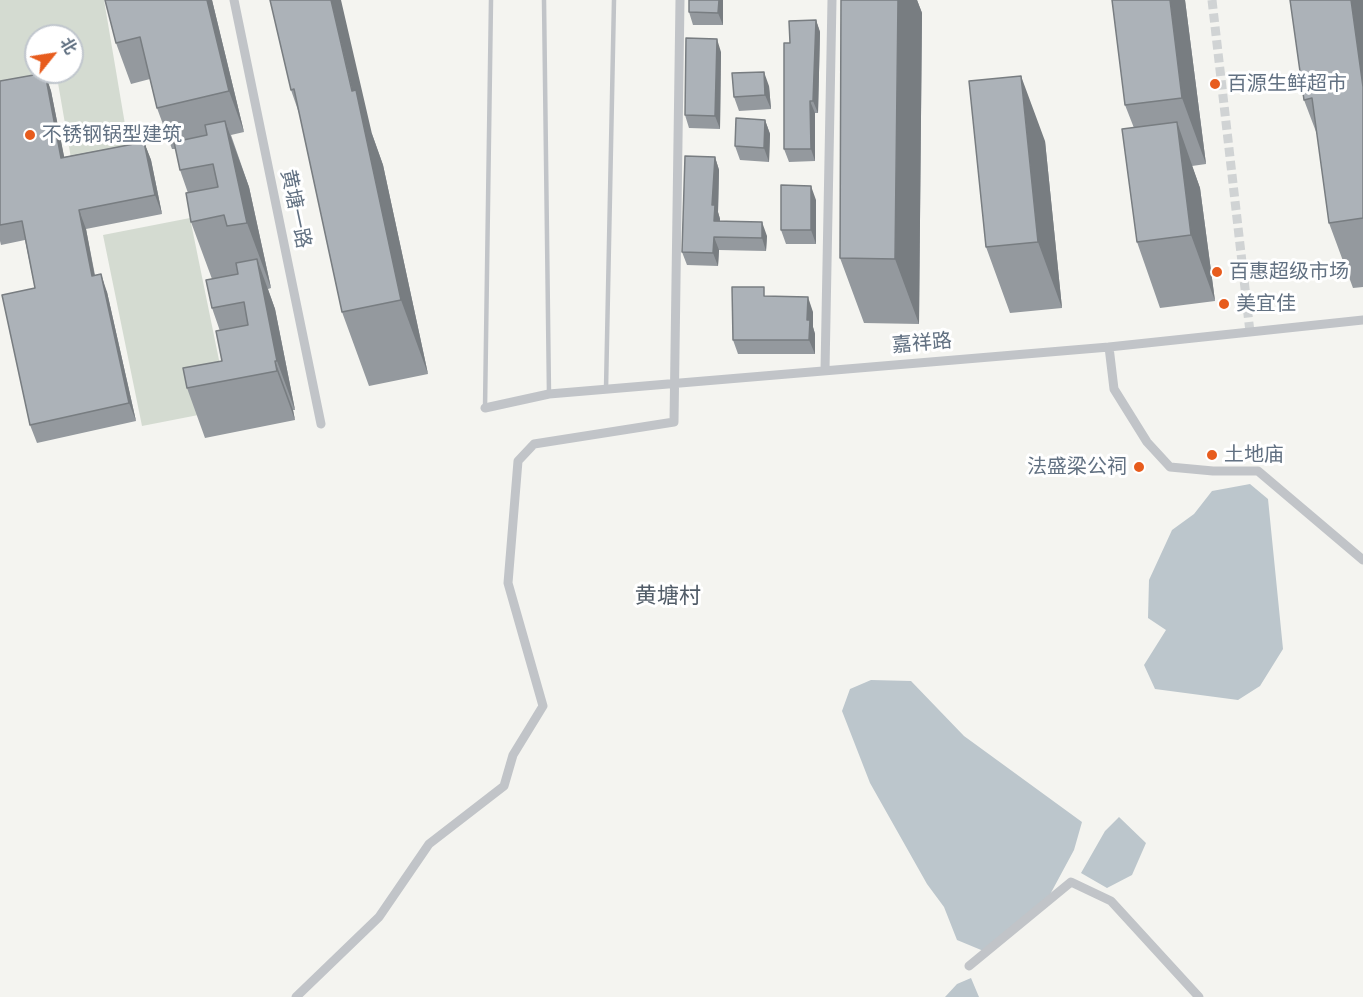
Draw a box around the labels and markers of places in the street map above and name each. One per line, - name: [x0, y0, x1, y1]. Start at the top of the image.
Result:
- place label: 百源生鲜超市: [1227, 72, 1347, 96]
- marker: 百源生鲜超市: [1208, 77, 1222, 91]
- place label: 不锈钢锅型建筑: [42, 123, 182, 147]
- marker: 不锈钢锅型建筑: [23, 128, 37, 142]
- place label: 百惠超级市场: [1229, 260, 1349, 284]
- marker: 百惠超级市场: [1210, 265, 1224, 279]
- place label: 美宜佳: [1236, 292, 1296, 316]
- marker: 美宜佳: [1217, 297, 1231, 311]
- place label: 土地庙: [1224, 443, 1284, 467]
- marker: 土地庙: [1205, 448, 1219, 462]
- place label: 法盛梁公祠: [1027, 455, 1127, 479]
- marker: 法盛梁公祠: [1132, 460, 1146, 474]

